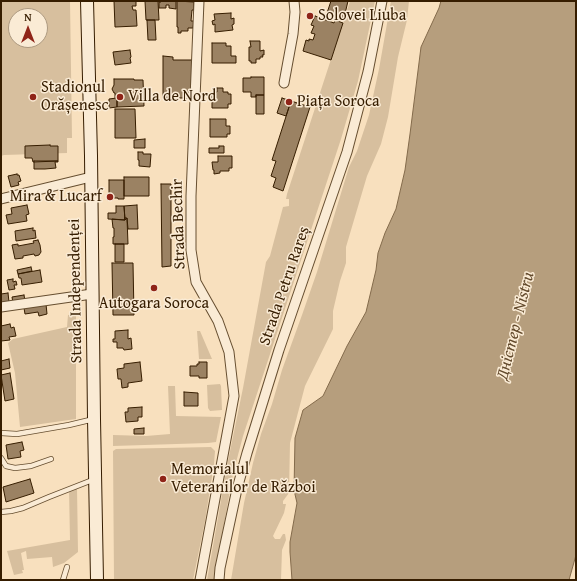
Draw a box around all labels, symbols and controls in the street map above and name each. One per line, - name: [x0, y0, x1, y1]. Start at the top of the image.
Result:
- place label: Solovei Liuba: [318, 6, 406, 26]
- north arrow: [8, 8, 48, 48]
- text: N: [24, 9, 32, 25]
- marker: Solovei Liuba: [305, 11, 315, 21]
- place label: Stadionul Orășenesc: [41, 78, 109, 116]
- place label: Villa de Nord: [128, 87, 216, 107]
- marker: Stadionul Orășenesc: [28, 92, 38, 102]
- marker: Villa de Nord: [115, 92, 125, 102]
- place label: Piața Soroca: [297, 92, 380, 112]
- marker: Piața Soroca: [284, 97, 294, 107]
- street label: Strada Bechir: [168, 178, 190, 270]
- place label: Mira & Lucarf: [10, 187, 102, 207]
- marker: Mira & Lucarf: [105, 192, 115, 202]
- street label: Strada Independenței: [65, 218, 87, 364]
- street label: Strada Petru Rareș: [256, 224, 314, 348]
- water label: Дністер - Nistru: [493, 270, 539, 382]
- marker: Autogara Soroca: [149, 283, 159, 293]
- place label: Autogara Soroca: [99, 294, 209, 314]
- place label: Memorialul Veteranilor de Război: [171, 460, 316, 498]
- marker: Memorialul Veteranilor de Război: [158, 474, 168, 484]

